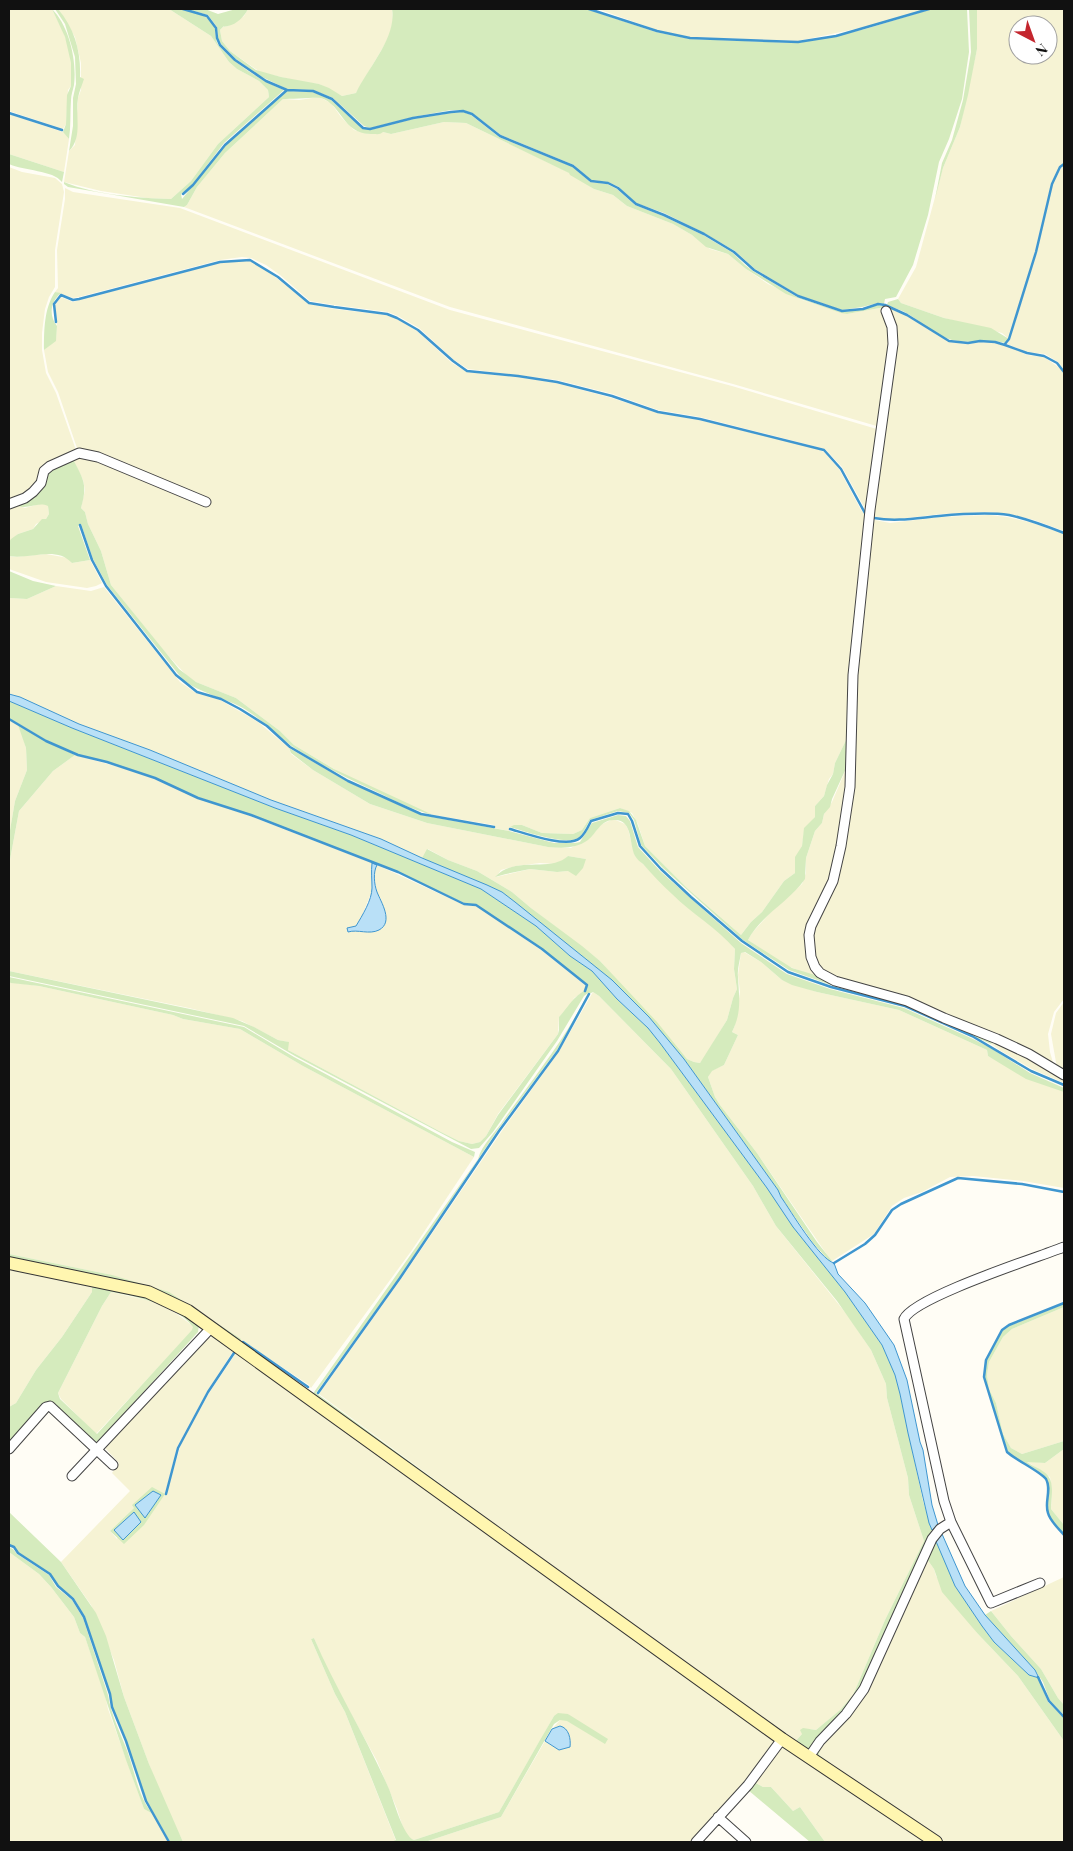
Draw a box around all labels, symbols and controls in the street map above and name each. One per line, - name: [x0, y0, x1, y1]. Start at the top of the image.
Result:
- north arrow: [1008, 15, 1058, 65]
- text: N: [1032, 40, 1052, 61]

